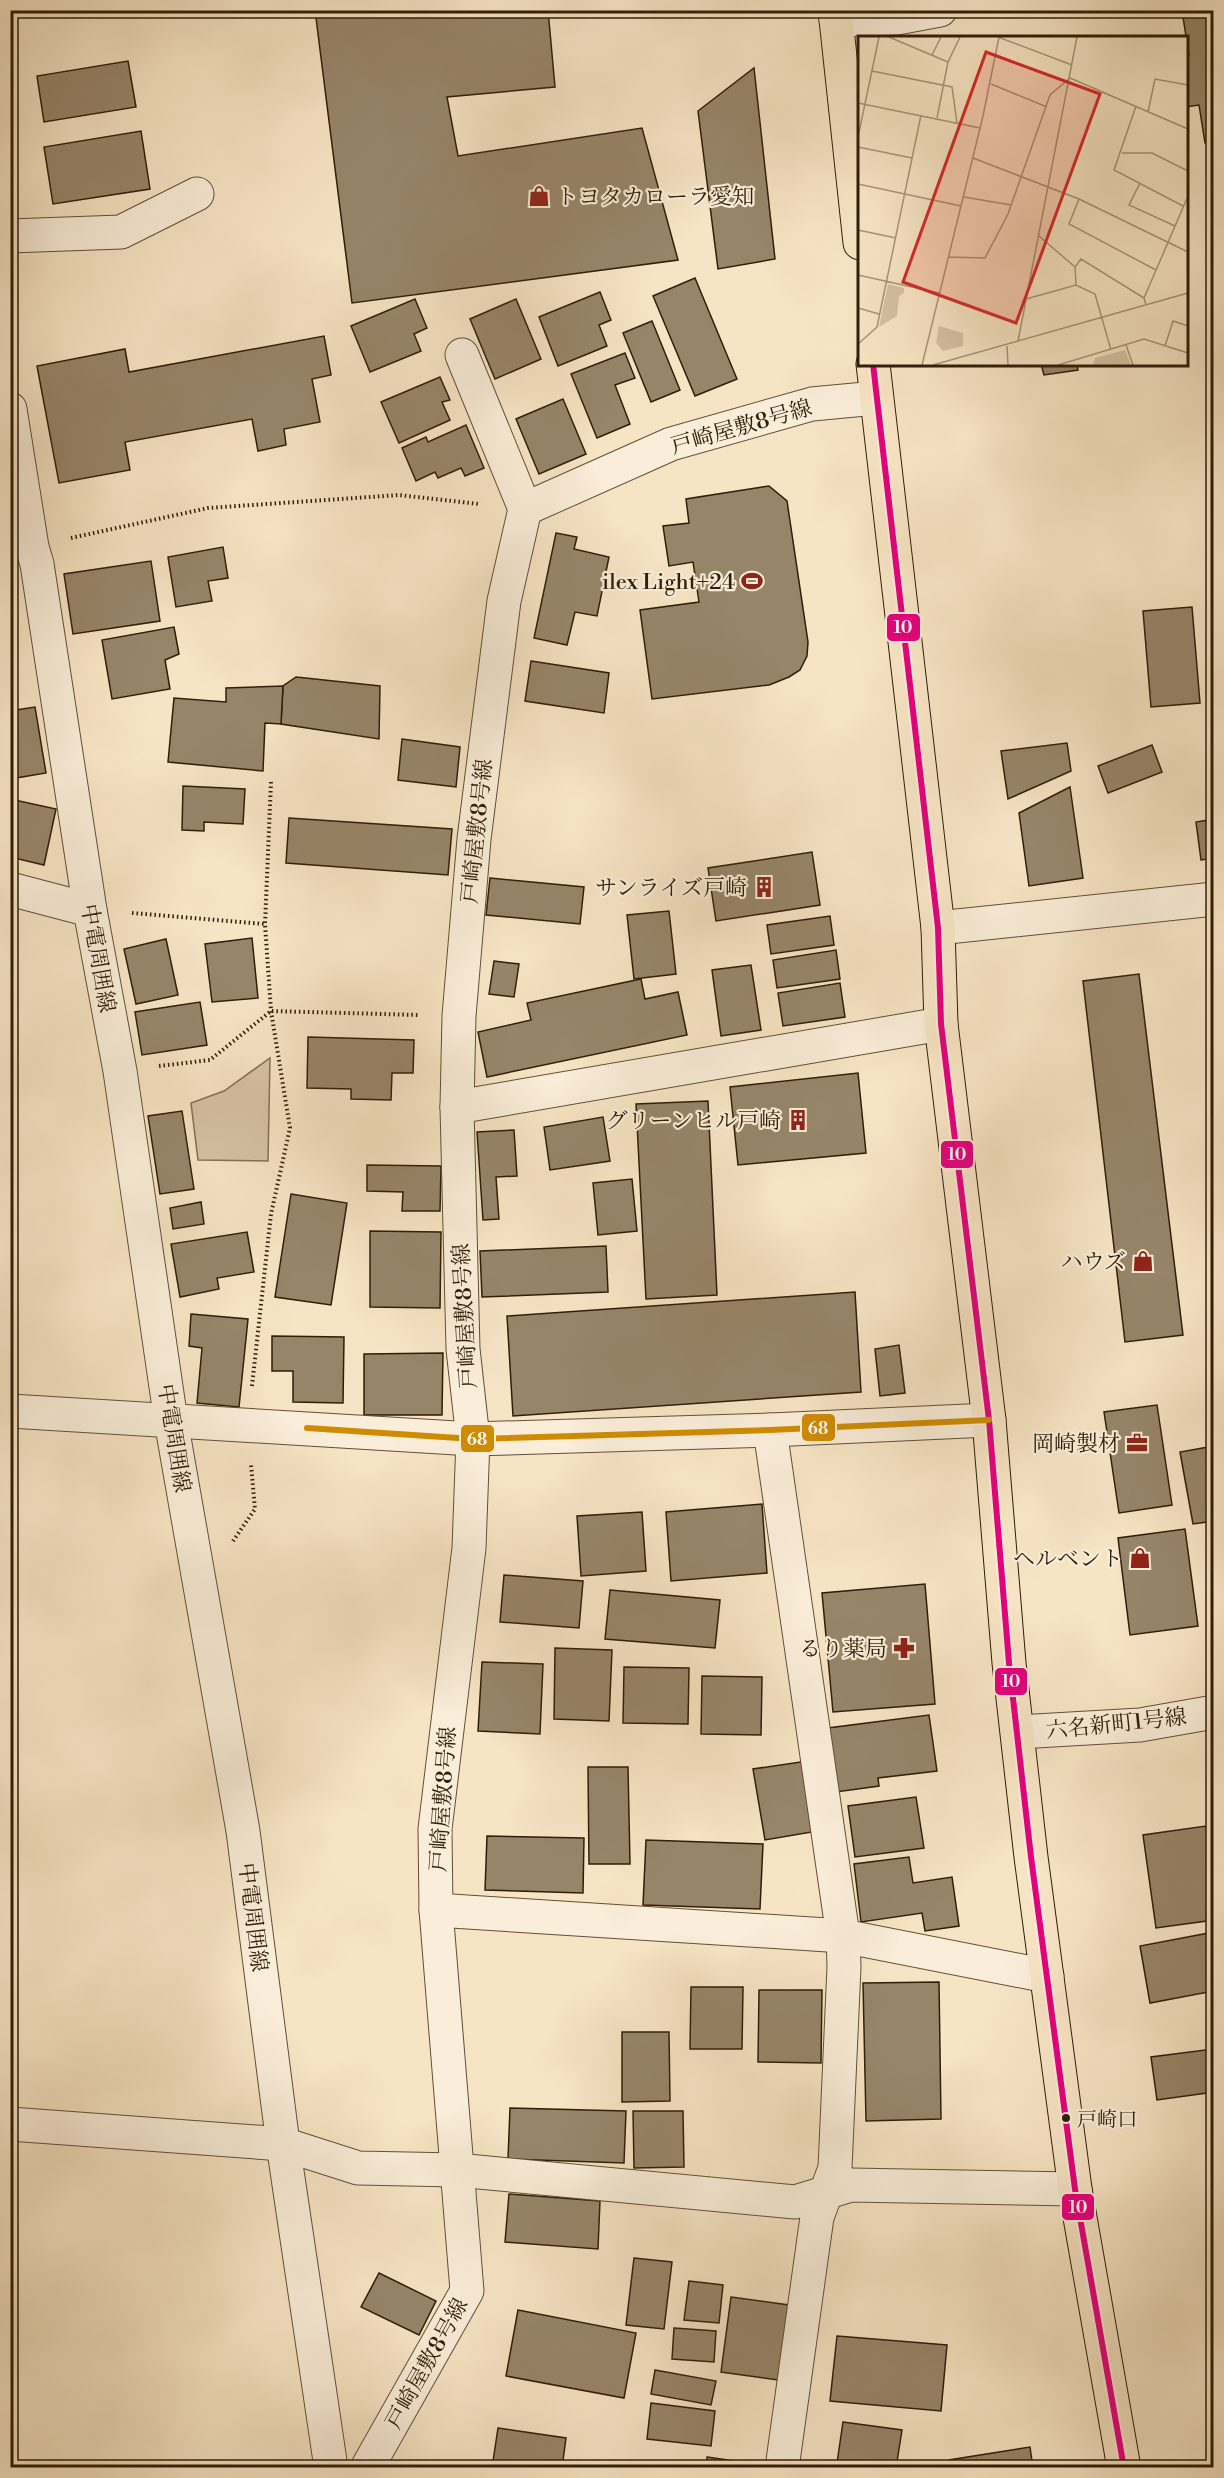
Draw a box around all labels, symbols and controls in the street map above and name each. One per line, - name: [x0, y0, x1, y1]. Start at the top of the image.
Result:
- inset map: [858, 36, 1188, 366]
- shop icon: トヨタカローラ愛知: [527, 184, 551, 208]
- place label: トヨタカローラ愛知: [556, 184, 754, 211]
- street label: 戸崎屋敷8号線: [668, 394, 815, 460]
- place label: ilex Light+24: [602, 569, 735, 596]
- sports icon: ilex Light+24: [740, 569, 764, 593]
- line badge: 10: [886, 613, 921, 642]
- text: 10: [894, 618, 912, 638]
- street label: 戸崎屋敷8号線: [456, 757, 499, 905]
- place label: サンライズ戸崎: [595, 875, 747, 902]
- building icon: サンライズ戸崎: [752, 875, 776, 899]
- street label: 中電周囲線: [75, 902, 120, 1015]
- place label: グリーンヒル戸崎: [605, 1108, 781, 1135]
- building icon: グリーンヒル戸崎: [786, 1108, 810, 1132]
- line badge: 10: [940, 1140, 974, 1169]
- text: 10: [948, 1145, 966, 1165]
- street label: 戸崎屋敷8号線: [448, 1243, 483, 1389]
- place label: ハウズ: [1061, 1249, 1126, 1276]
- shop icon: ハウズ: [1131, 1249, 1155, 1273]
- street label: 中電周囲線: [152, 1382, 195, 1495]
- line badge: 68: [801, 1413, 836, 1442]
- text: 68: [808, 1419, 828, 1439]
- line badge: 68: [460, 1424, 495, 1453]
- text: 68: [467, 1430, 487, 1450]
- place label: 岡崎製材: [1032, 1431, 1120, 1458]
- office icon: 岡崎製材: [1125, 1431, 1149, 1455]
- place label: ヘルベント: [1013, 1546, 1123, 1573]
- shop icon: ヘルベント: [1128, 1546, 1152, 1570]
- place label: るり薬局: [799, 1636, 887, 1663]
- pharmacy icon: るり薬局: [892, 1636, 916, 1660]
- line badge: 10: [994, 1667, 1028, 1696]
- text: 10: [1002, 1672, 1020, 1692]
- street label: 六名新町1号線: [1044, 1704, 1188, 1745]
- street label: 戸崎屋敷8号線: [425, 1726, 462, 1873]
- street label: 中電周囲線: [232, 1861, 273, 1973]
- place label: 戸崎口: [1077, 2108, 1137, 2133]
- marker: 戸崎口: [1060, 2112, 1072, 2124]
- line badge: 10: [1061, 2193, 1095, 2221]
- text: 10: [1069, 2198, 1087, 2218]
- street label: 戸崎屋敷8号線: [380, 2294, 474, 2434]

